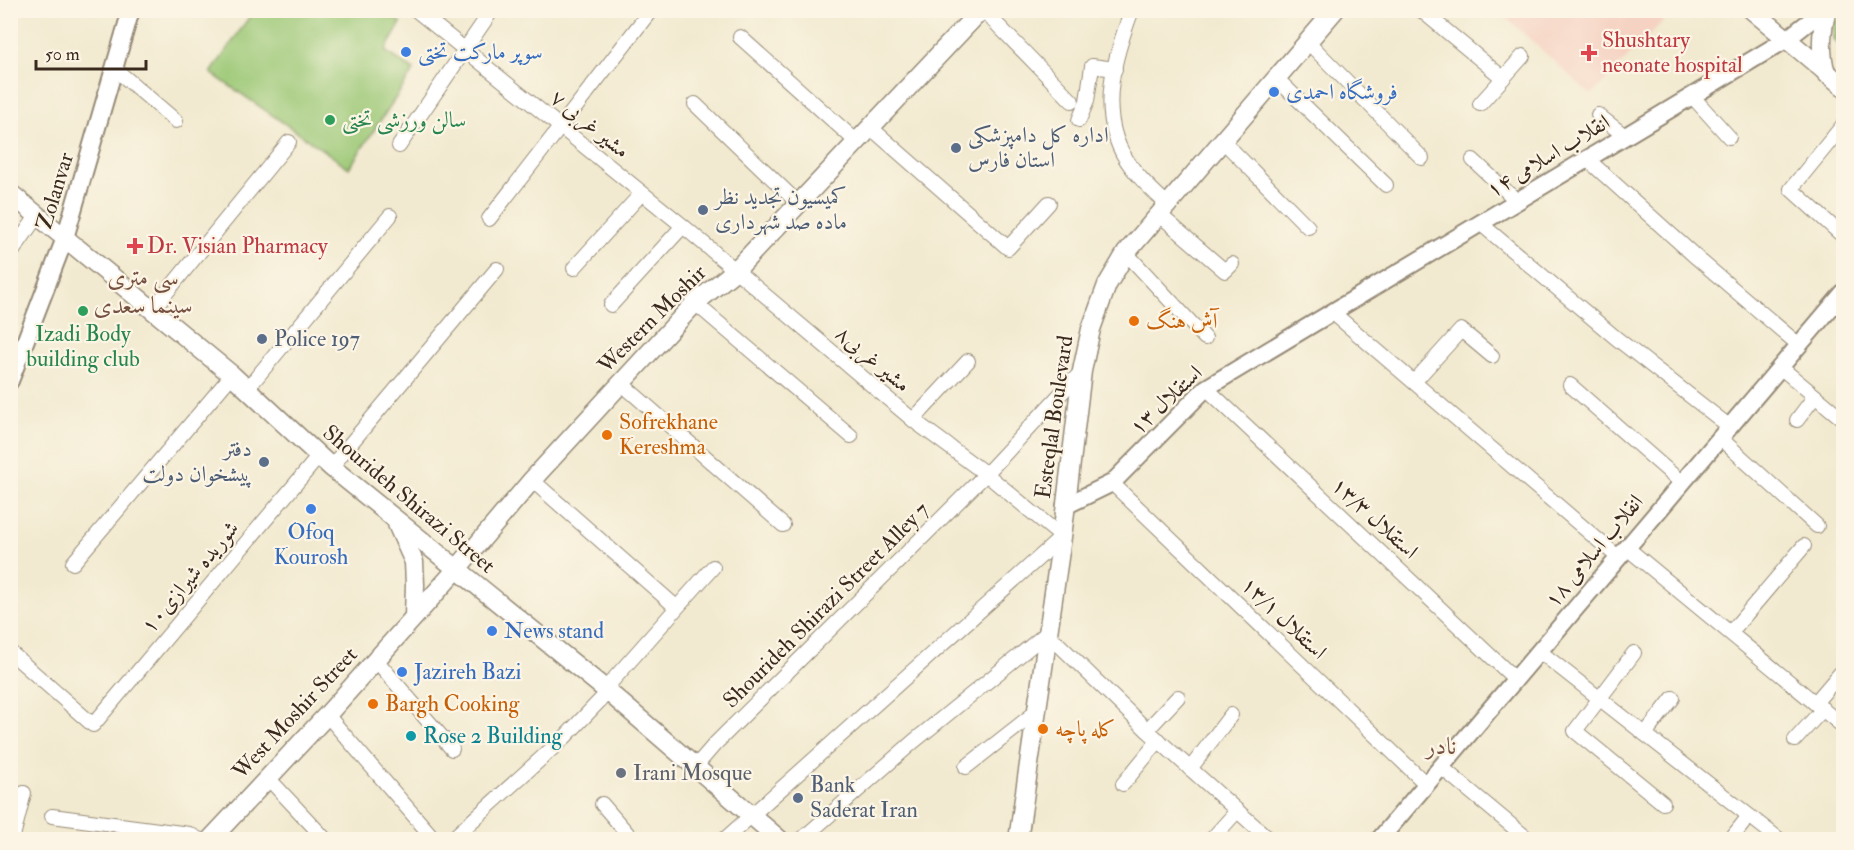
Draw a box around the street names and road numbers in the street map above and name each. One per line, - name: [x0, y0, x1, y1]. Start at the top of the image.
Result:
- street label: مشیر غربی ۷: [543, 83, 635, 166]
- street label: ۱۴ انقلاب اسلامی: [1481, 108, 1615, 204]
- street label: Zolanvar: [30, 148, 80, 233]
- street label: Western Moshir: [591, 258, 713, 380]
- street label: مشیر غربی۸: [828, 319, 916, 400]
- street label: Esteqlal Boulevard: [1029, 333, 1079, 500]
- street label: ۱۳ استقلال: [1124, 359, 1208, 441]
- street label: Shourideh Shirazi Street: [317, 419, 501, 579]
- street label: ۱۳/۳ استقلال: [1326, 471, 1424, 565]
- street label: ۱۸ انقلاب اسلامی: [1539, 489, 1649, 613]
- street label: Shourideh Shirazi Street Alley 7: [717, 496, 935, 714]
- street label: ۱۰شوریده شیرازی: [135, 515, 245, 639]
- street label: ۱۳/۱ استقلال: [1235, 570, 1333, 666]
- street label: West Moshir Street: [226, 641, 364, 786]

